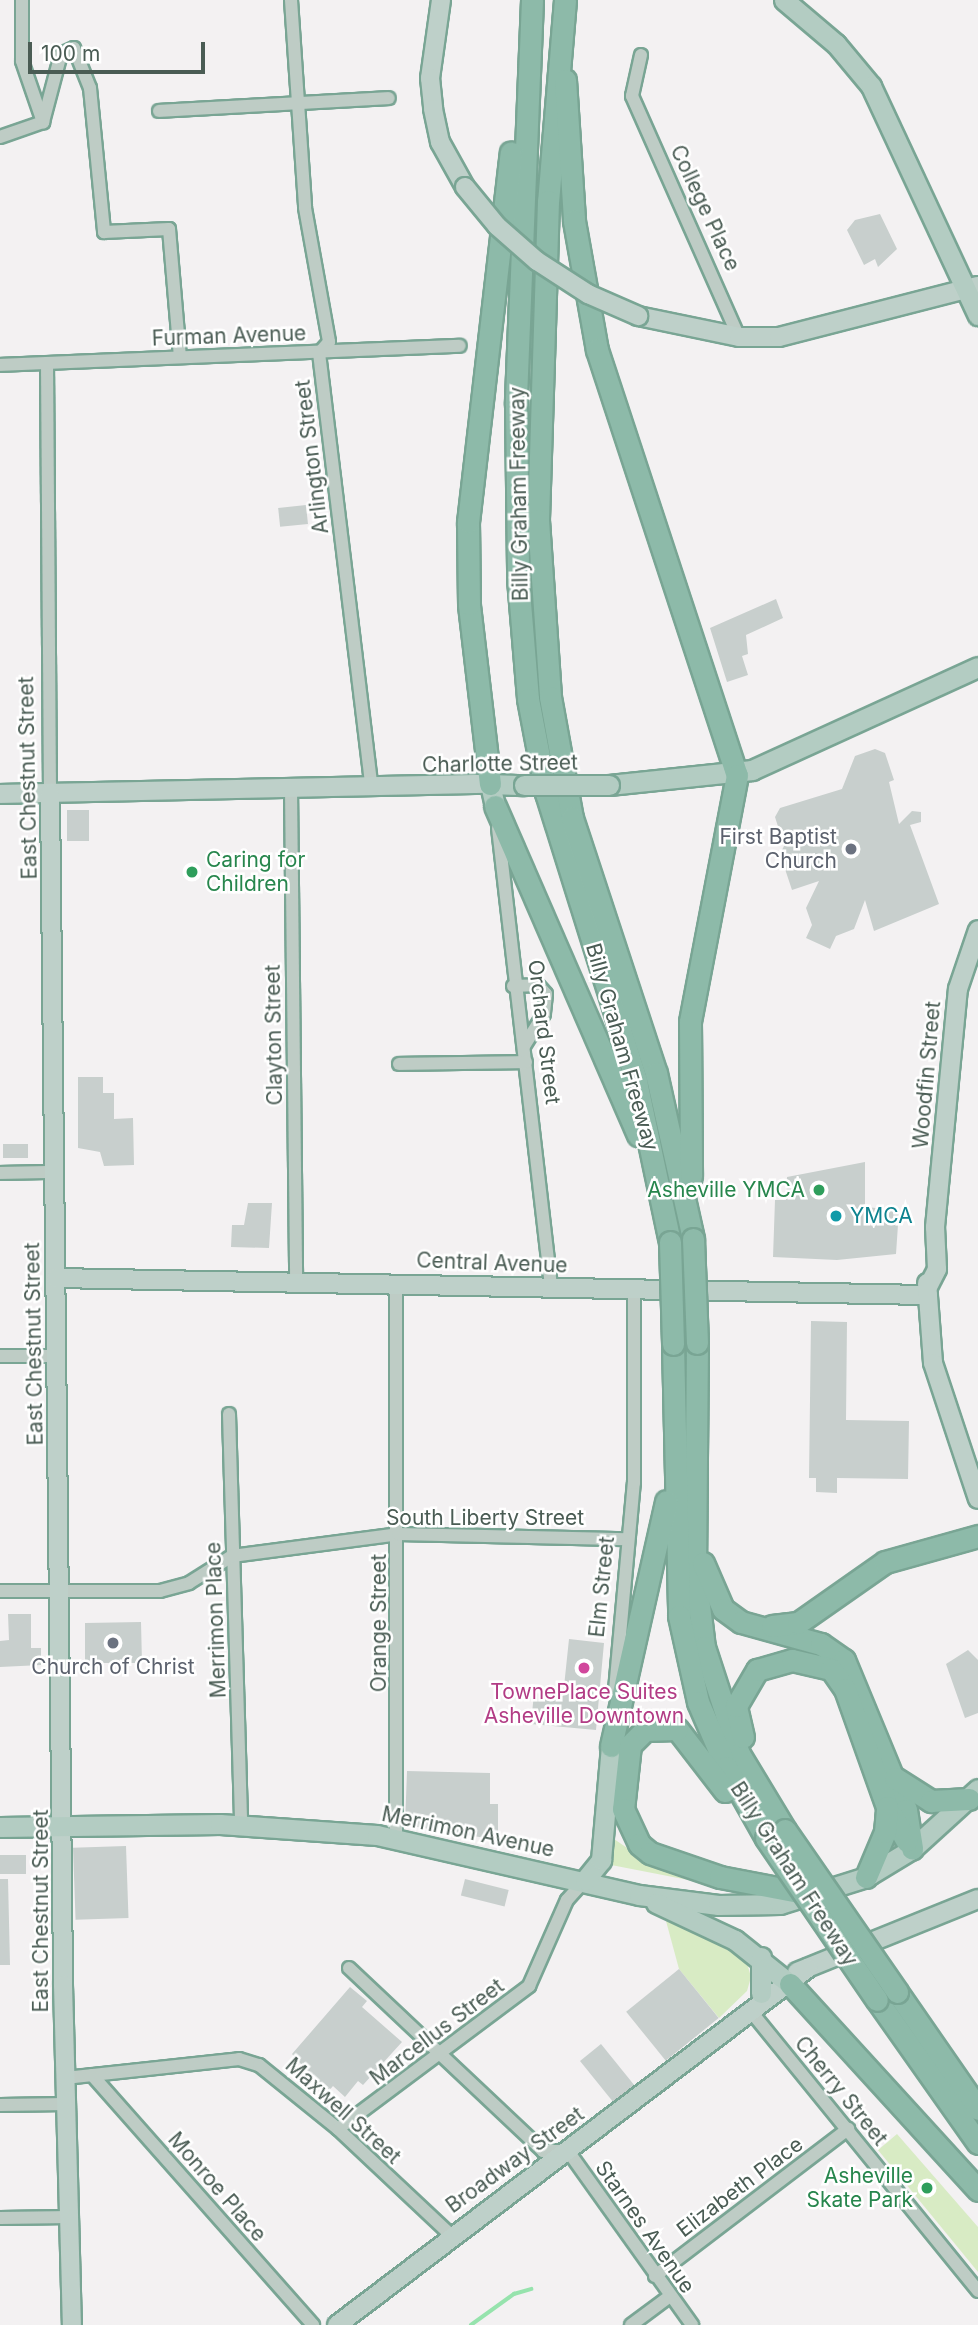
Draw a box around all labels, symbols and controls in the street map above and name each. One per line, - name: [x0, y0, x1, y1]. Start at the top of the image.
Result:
- scale bar: [32, 28, 208, 72]
- text: 100 m: [41, 41, 100, 66]
- street label: College Place: [665, 141, 745, 275]
- street label: Furman Avenue: [151, 321, 307, 351]
- street label: Arlington Street: [290, 379, 334, 535]
- street label: Billy Graham Freeway: [505, 386, 533, 602]
- street label: East Chestnut Street: [14, 676, 42, 880]
- street label: Charlotte Street: [422, 750, 578, 778]
- place label: First Baptist Church: [719, 824, 837, 874]
- marker: First Baptist Church: [843, 841, 859, 857]
- place label: Caring for Children: [206, 847, 305, 897]
- marker: Caring for Children: [184, 864, 200, 880]
- street label: Billy Graham Freeway: [580, 940, 664, 1154]
- street label: Orchard Street: [523, 958, 565, 1106]
- street label: Clayton Street: [260, 964, 288, 1106]
- street label: Woodfin Street: [908, 1000, 946, 1150]
- place label: Asheville YMCA: [647, 1177, 805, 1203]
- marker: Asheville YMCA: [811, 1182, 827, 1198]
- place label: YMCA: [850, 1203, 913, 1229]
- marker: YMCA: [828, 1208, 844, 1224]
- street label: East Chestnut Street: [20, 1242, 48, 1446]
- street label: Central Avenue: [416, 1248, 568, 1278]
- street label: South Liberty Street: [386, 1505, 584, 1531]
- street label: Elm Street: [584, 1535, 620, 1639]
- street label: Merrimon Place: [201, 1541, 231, 1699]
- street label: Orange Street: [366, 1554, 392, 1692]
- marker: Church of Christ: [105, 1635, 121, 1651]
- place label: Church of Christ: [31, 1654, 195, 1680]
- marker: TownePlace Suites Asheville Downtown: [576, 1660, 592, 1676]
- place label: TownePlace Suites Asheville Downtown: [484, 1679, 684, 1729]
- street label: Billy Graham Freeway: [725, 1777, 863, 1971]
- street label: Merrimon Avenue: [379, 1801, 557, 1863]
- street label: East Chestnut Street: [28, 1809, 54, 2013]
- street label: Marcellus Street: [365, 1973, 509, 2091]
- street label: Cherry Street: [789, 2031, 893, 2151]
- street label: Maxwell Street: [280, 2053, 406, 2169]
- street label: Broadway Street: [441, 2101, 589, 2219]
- street label: Monroe Place: [163, 2127, 271, 2247]
- street label: Elizabeth Place: [672, 2131, 808, 2243]
- street label: Starnes Avenue: [590, 2156, 700, 2298]
- place label: Asheville Skate Park: [806, 2163, 913, 2213]
- marker: Asheville Skate Park: [919, 2180, 935, 2196]

